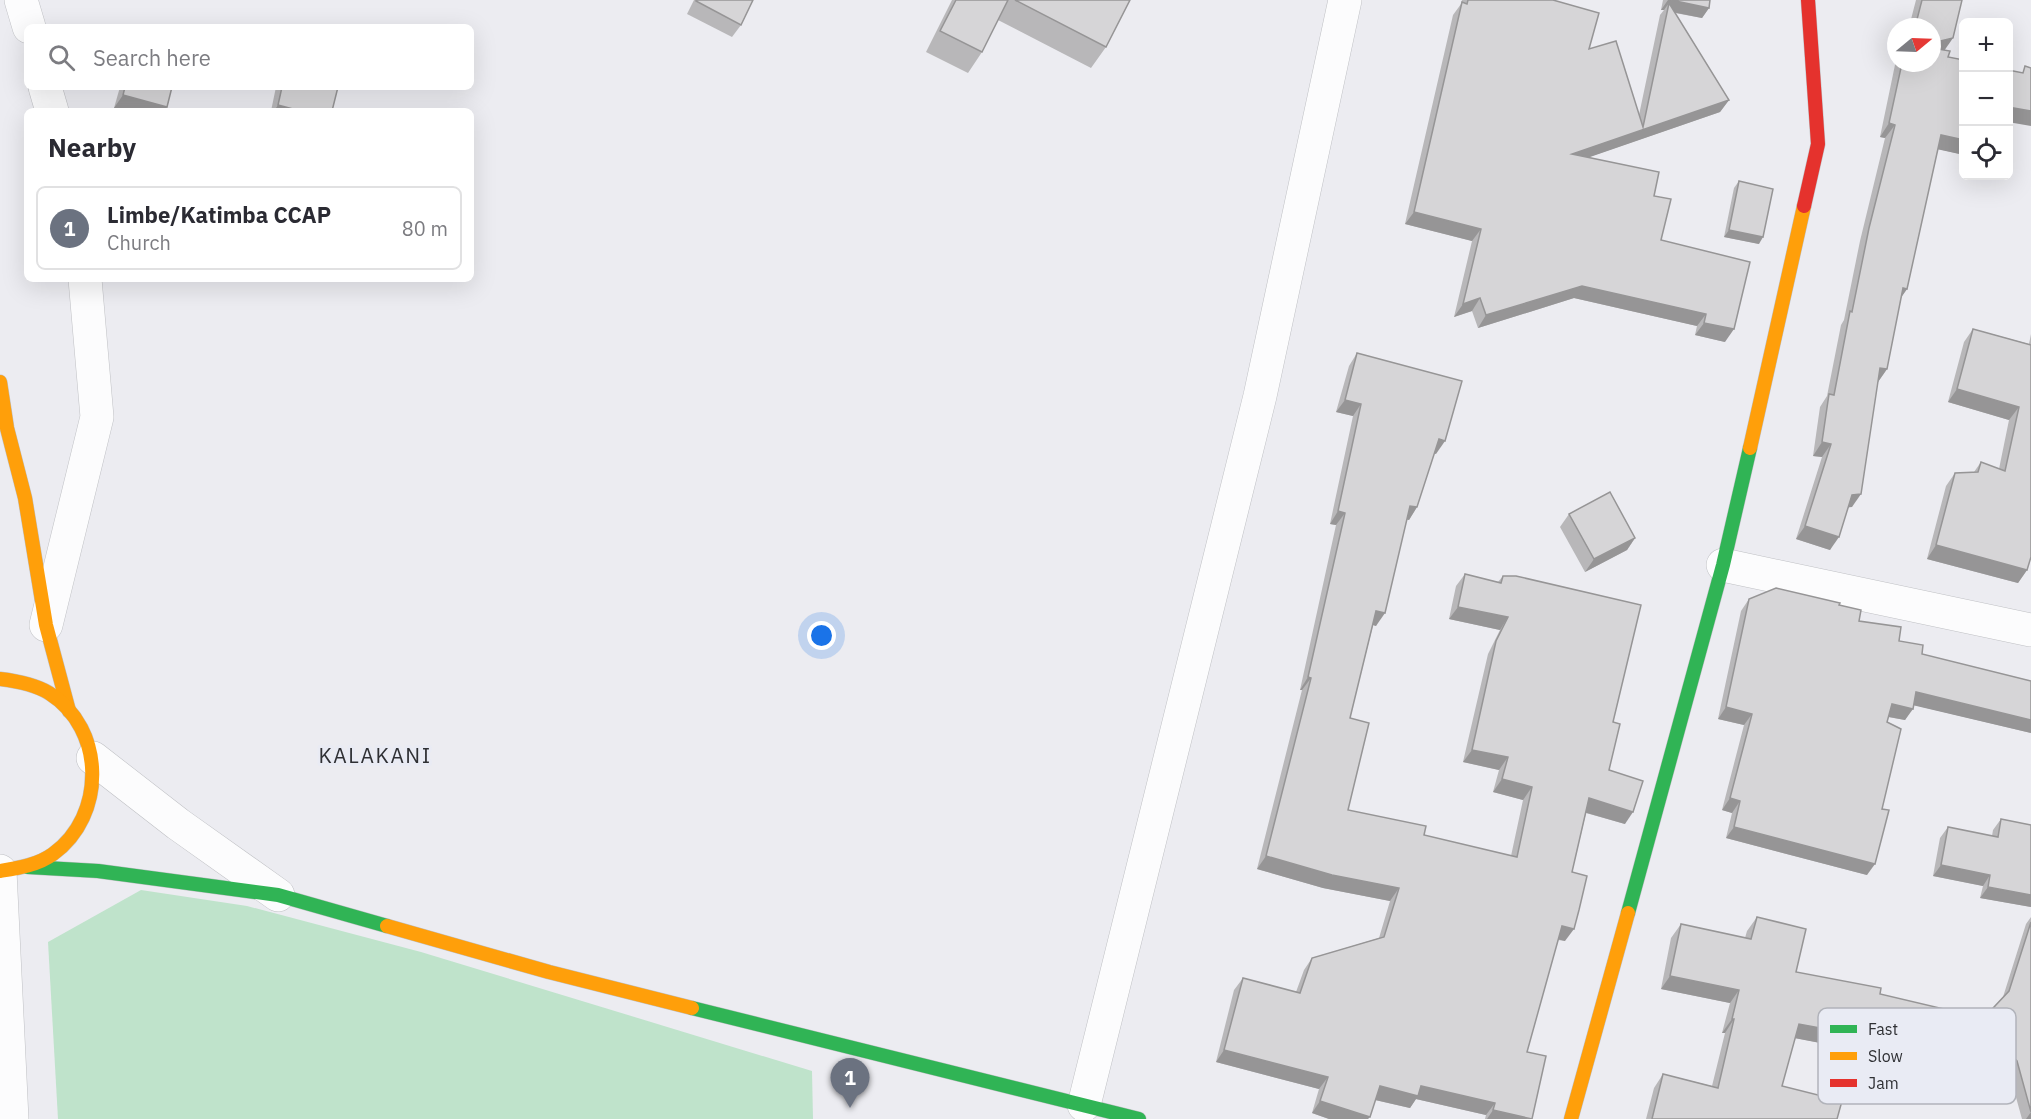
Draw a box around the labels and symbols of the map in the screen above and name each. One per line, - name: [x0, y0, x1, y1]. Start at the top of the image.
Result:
- north arrow: [1887, 18, 1941, 72]
- your location: [807, 621, 836, 650]
- district label: KALAKANI: [318, 741, 432, 769]
- legend: [1818, 1008, 2016, 1104]
- text: Fast: [1868, 1019, 1898, 1039]
- text: Slow: [1868, 1046, 1903, 1066]
- pin: 1: [830, 1058, 870, 1108]
- text: Jam: [1868, 1073, 1899, 1093]

